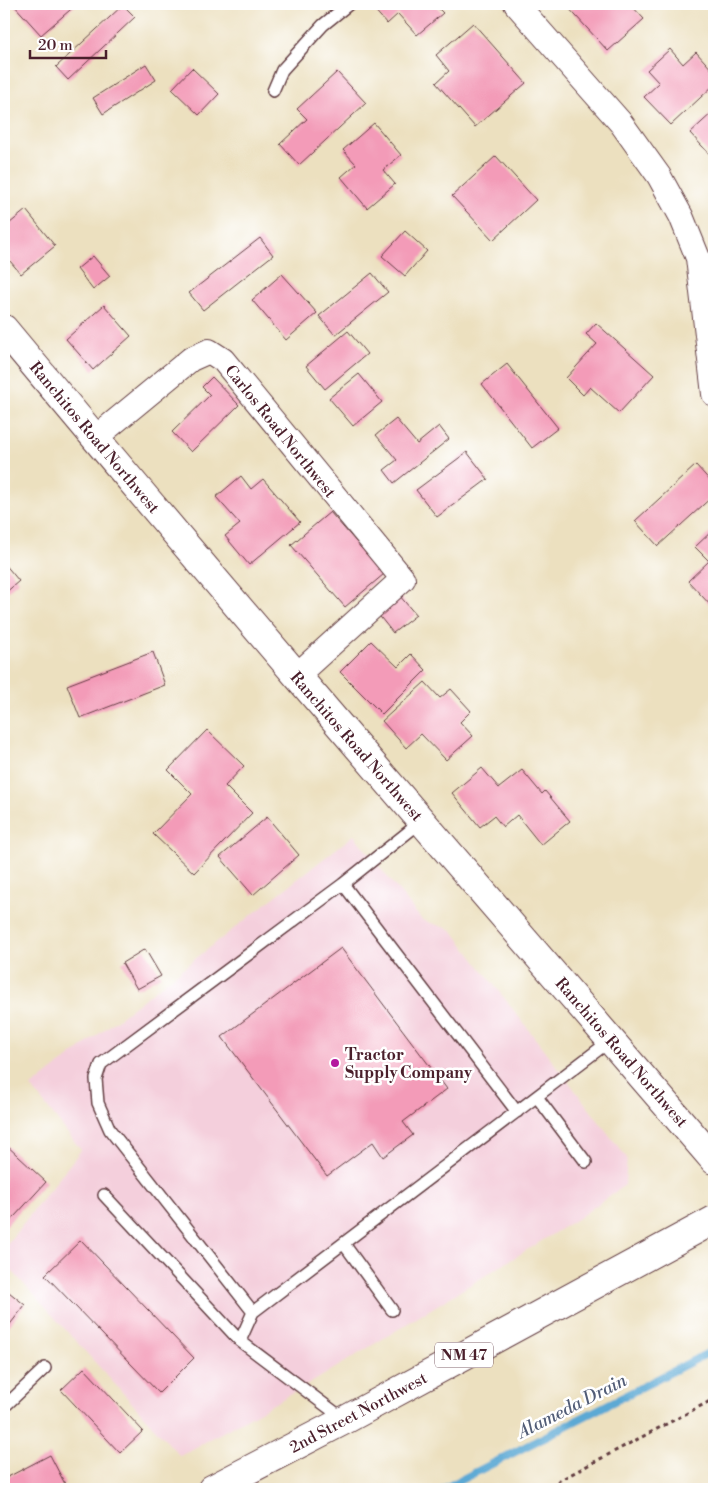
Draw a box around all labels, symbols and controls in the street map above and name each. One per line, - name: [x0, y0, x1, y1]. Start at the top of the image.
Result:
- scale bar: [30, 28, 106, 60]
- text: 20 m: [38, 36, 73, 55]
- street label: Ranchitos Road Northwest: [25, 358, 164, 518]
- street label: Carlos Road Northwest: [220, 361, 340, 502]
- street label: Ranchitos Road Northwest: [286, 668, 427, 826]
- street label: Ranchitos Road Northwest: [551, 974, 692, 1132]
- place label: Tractor Supply Company: [345, 1045, 473, 1083]
- marker: Tractor Supply Company: [329, 1057, 341, 1069]
- road number: NM 47: [435, 1342, 493, 1368]
- street label: 2nd Street Northwest: [286, 1368, 431, 1458]
- water label: Alameda Drain: [512, 1369, 632, 1445]

